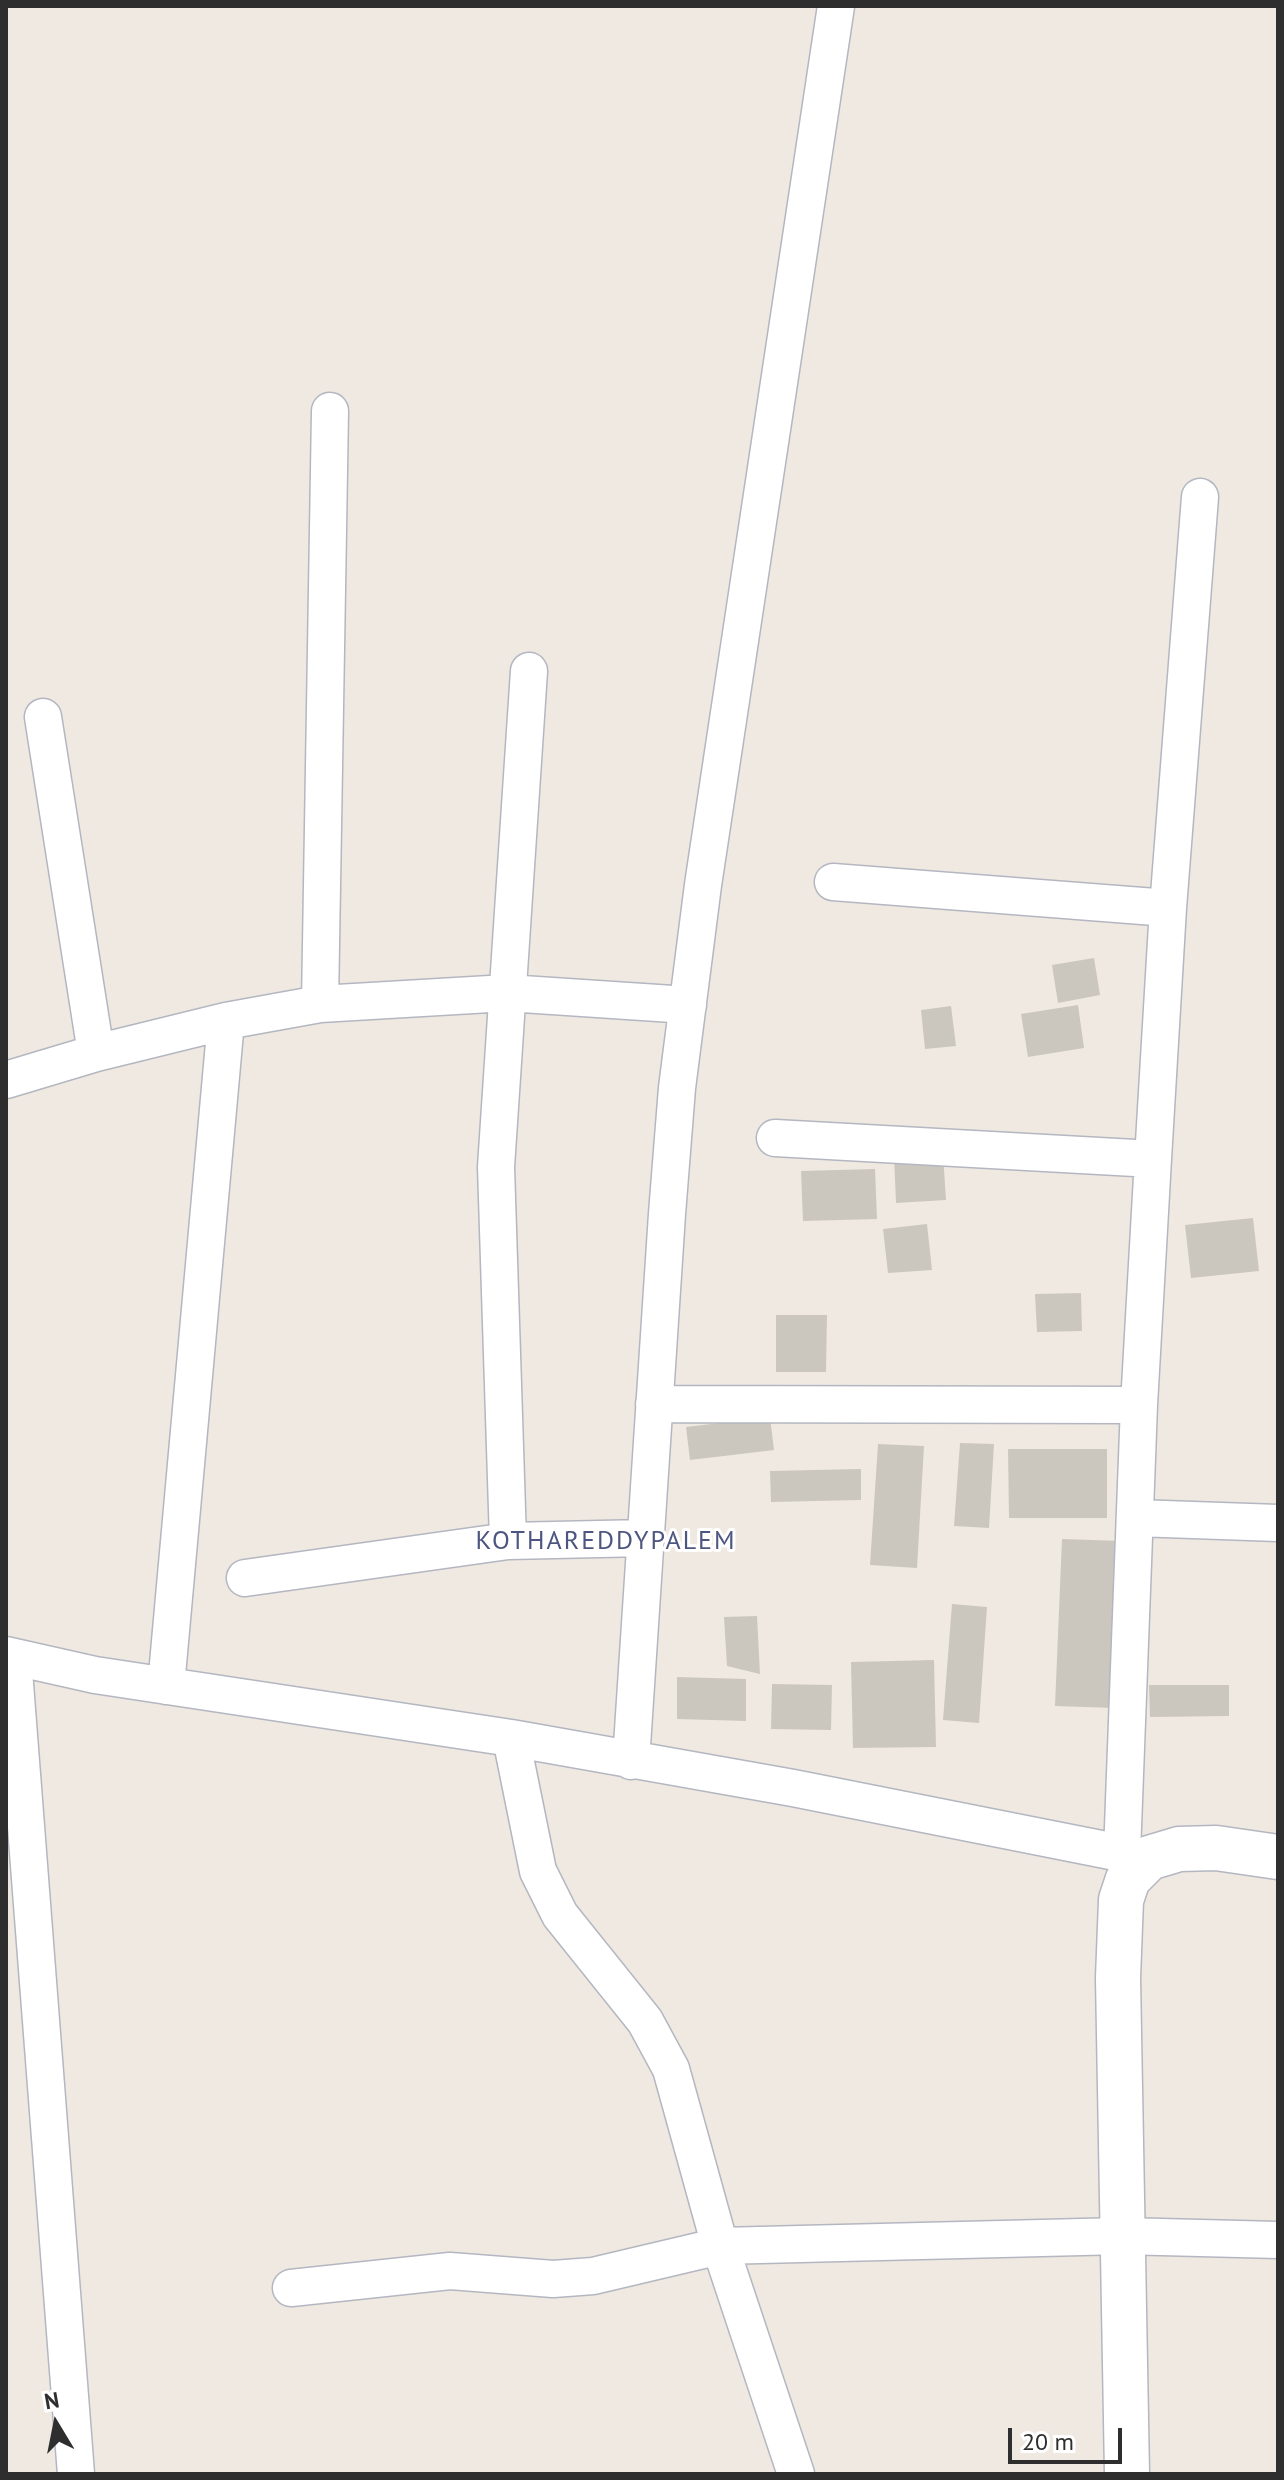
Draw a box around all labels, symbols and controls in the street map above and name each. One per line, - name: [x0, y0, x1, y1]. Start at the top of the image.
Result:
- district label: KOTHAREDDYPALEM: [475, 1526, 737, 1558]
- north arrow: [16, 2384, 96, 2464]
- text: N: [42, 2385, 61, 2415]
- scale bar: [1012, 2412, 1126, 2462]
- text: 20 m: [1022, 2426, 1074, 2457]

